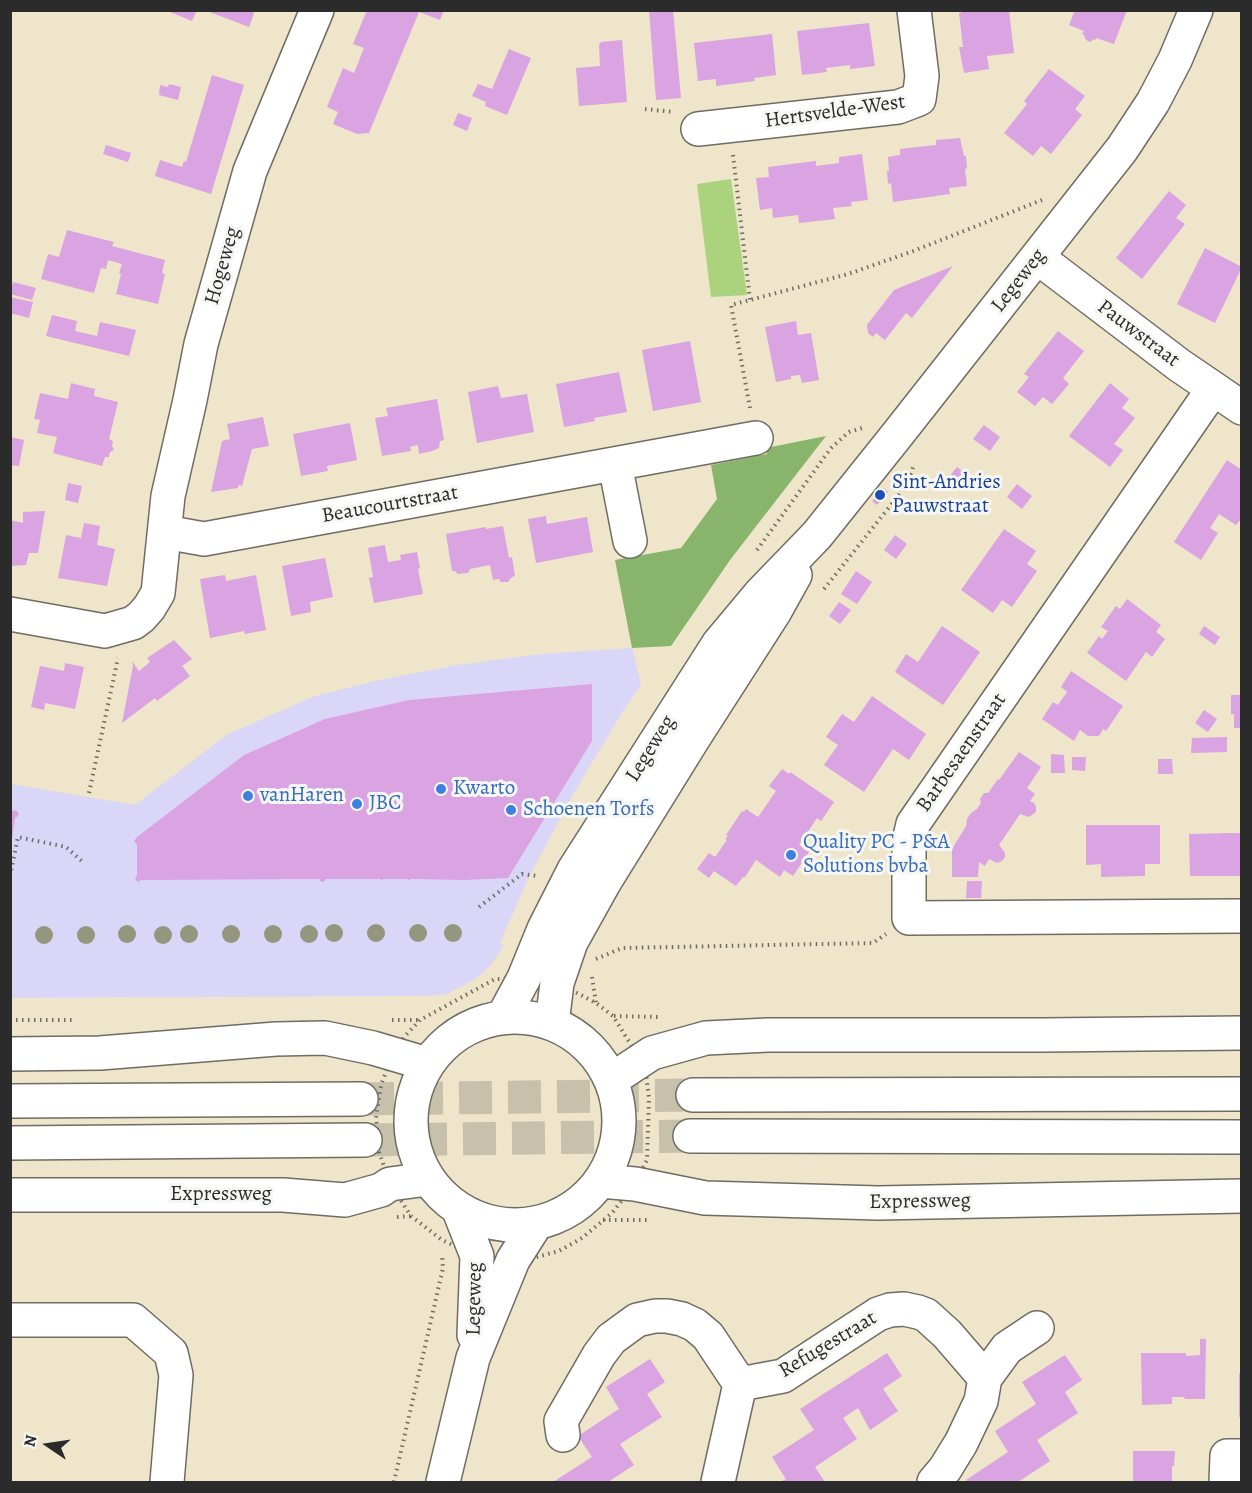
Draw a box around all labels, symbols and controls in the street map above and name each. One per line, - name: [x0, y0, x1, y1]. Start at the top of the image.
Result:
- street label: Hertsvelde-West: [763, 90, 907, 134]
- street label: Hogeweg: [200, 224, 246, 308]
- street label: Legeweg: [986, 244, 1052, 318]
- street label: Pauwstraat: [1092, 295, 1184, 373]
- place label: Sint-Andries Pauwstraat: [892, 470, 1001, 520]
- street label: Beaucourtstraat: [320, 481, 460, 529]
- marker: Sint-Andries Pauwstraat: [873, 488, 887, 502]
- street label: Barbesaenstraat: [912, 689, 1012, 817]
- street label: Legeweg: [621, 711, 681, 787]
- place label: Kwarto: [453, 776, 515, 802]
- marker: Kwarto: [434, 782, 448, 796]
- place label: vanHaren: [260, 783, 344, 809]
- marker: vanHaren: [241, 789, 255, 803]
- place label: JBC: [369, 791, 401, 817]
- marker: JBC: [350, 797, 364, 811]
- place label: Schoenen Torfs: [523, 797, 654, 823]
- marker: Schoenen Torfs: [504, 803, 518, 817]
- place label: Quality PC - P&A Solutions bvba: [803, 830, 950, 880]
- marker: Quality PC - P&A Solutions bvba: [784, 848, 798, 862]
- street label: Expressweg: [170, 1182, 272, 1208]
- street label: Expressweg: [869, 1189, 971, 1215]
- street label: Legeweg: [462, 1262, 488, 1336]
- street label: Refugestraat: [775, 1306, 881, 1384]
- north arrow: [18, 1415, 78, 1475]
- text: N: [18, 1433, 42, 1449]

